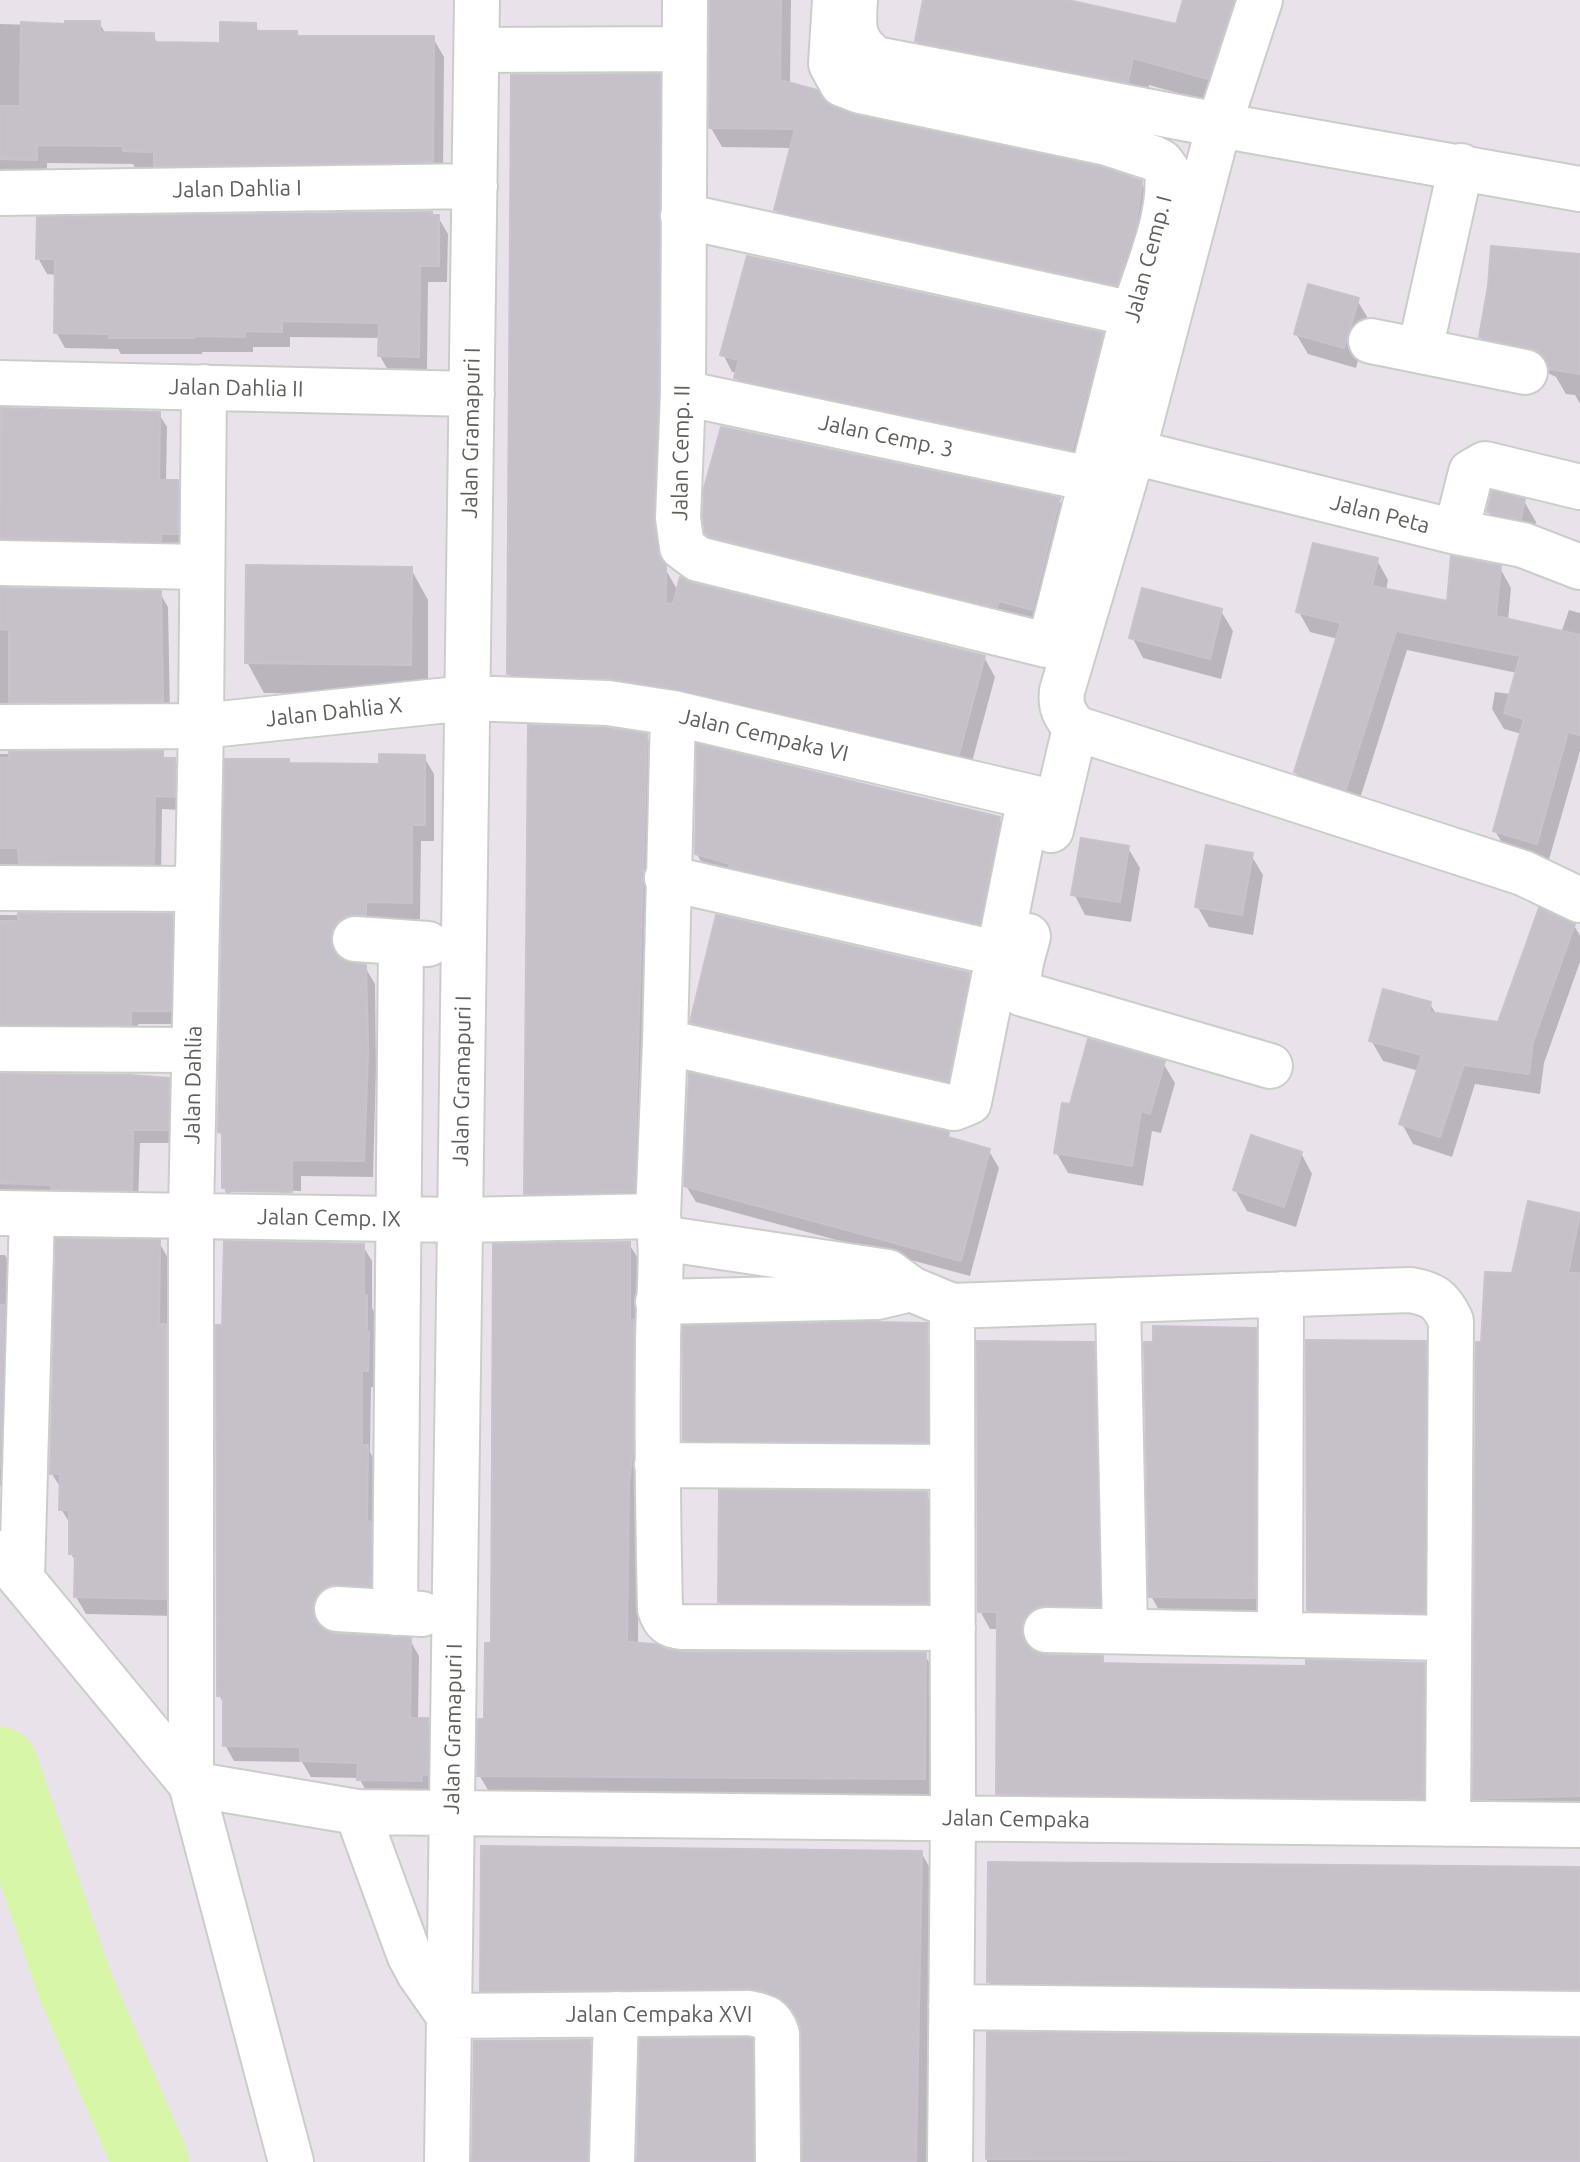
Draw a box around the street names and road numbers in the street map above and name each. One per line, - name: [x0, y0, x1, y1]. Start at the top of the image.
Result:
- street label: Jalan Dahlia I: [172, 175, 302, 203]
- street label: Jalan Cemp. I: [1118, 193, 1178, 325]
- street label: Jalan Gramapuri I: [456, 347, 486, 519]
- street label: Jalan Dahlia II: [168, 374, 304, 402]
- street label: Jalan Cemp. II: [667, 385, 695, 521]
- street label: Jalan Cemp. 3: [816, 409, 956, 463]
- street label: Jalan Peta: [1328, 489, 1432, 539]
- street label: Jalan Dahlia X: [264, 692, 404, 732]
- street label: Jalan Cempaka VI: [677, 703, 851, 767]
- street label: Jalan Gramapuri I: [447, 995, 477, 1167]
- street label: Jalan Dahlia: [179, 1025, 207, 1145]
- street label: Jalan Cemp. IX: [257, 1204, 401, 1232]
- street label: Jalan Gramapuri I: [438, 1643, 468, 1815]
- street label: Jalan Cempaka: [942, 1805, 1090, 1833]
- street label: Jalan Cempaka XVI: [566, 2002, 752, 2028]

